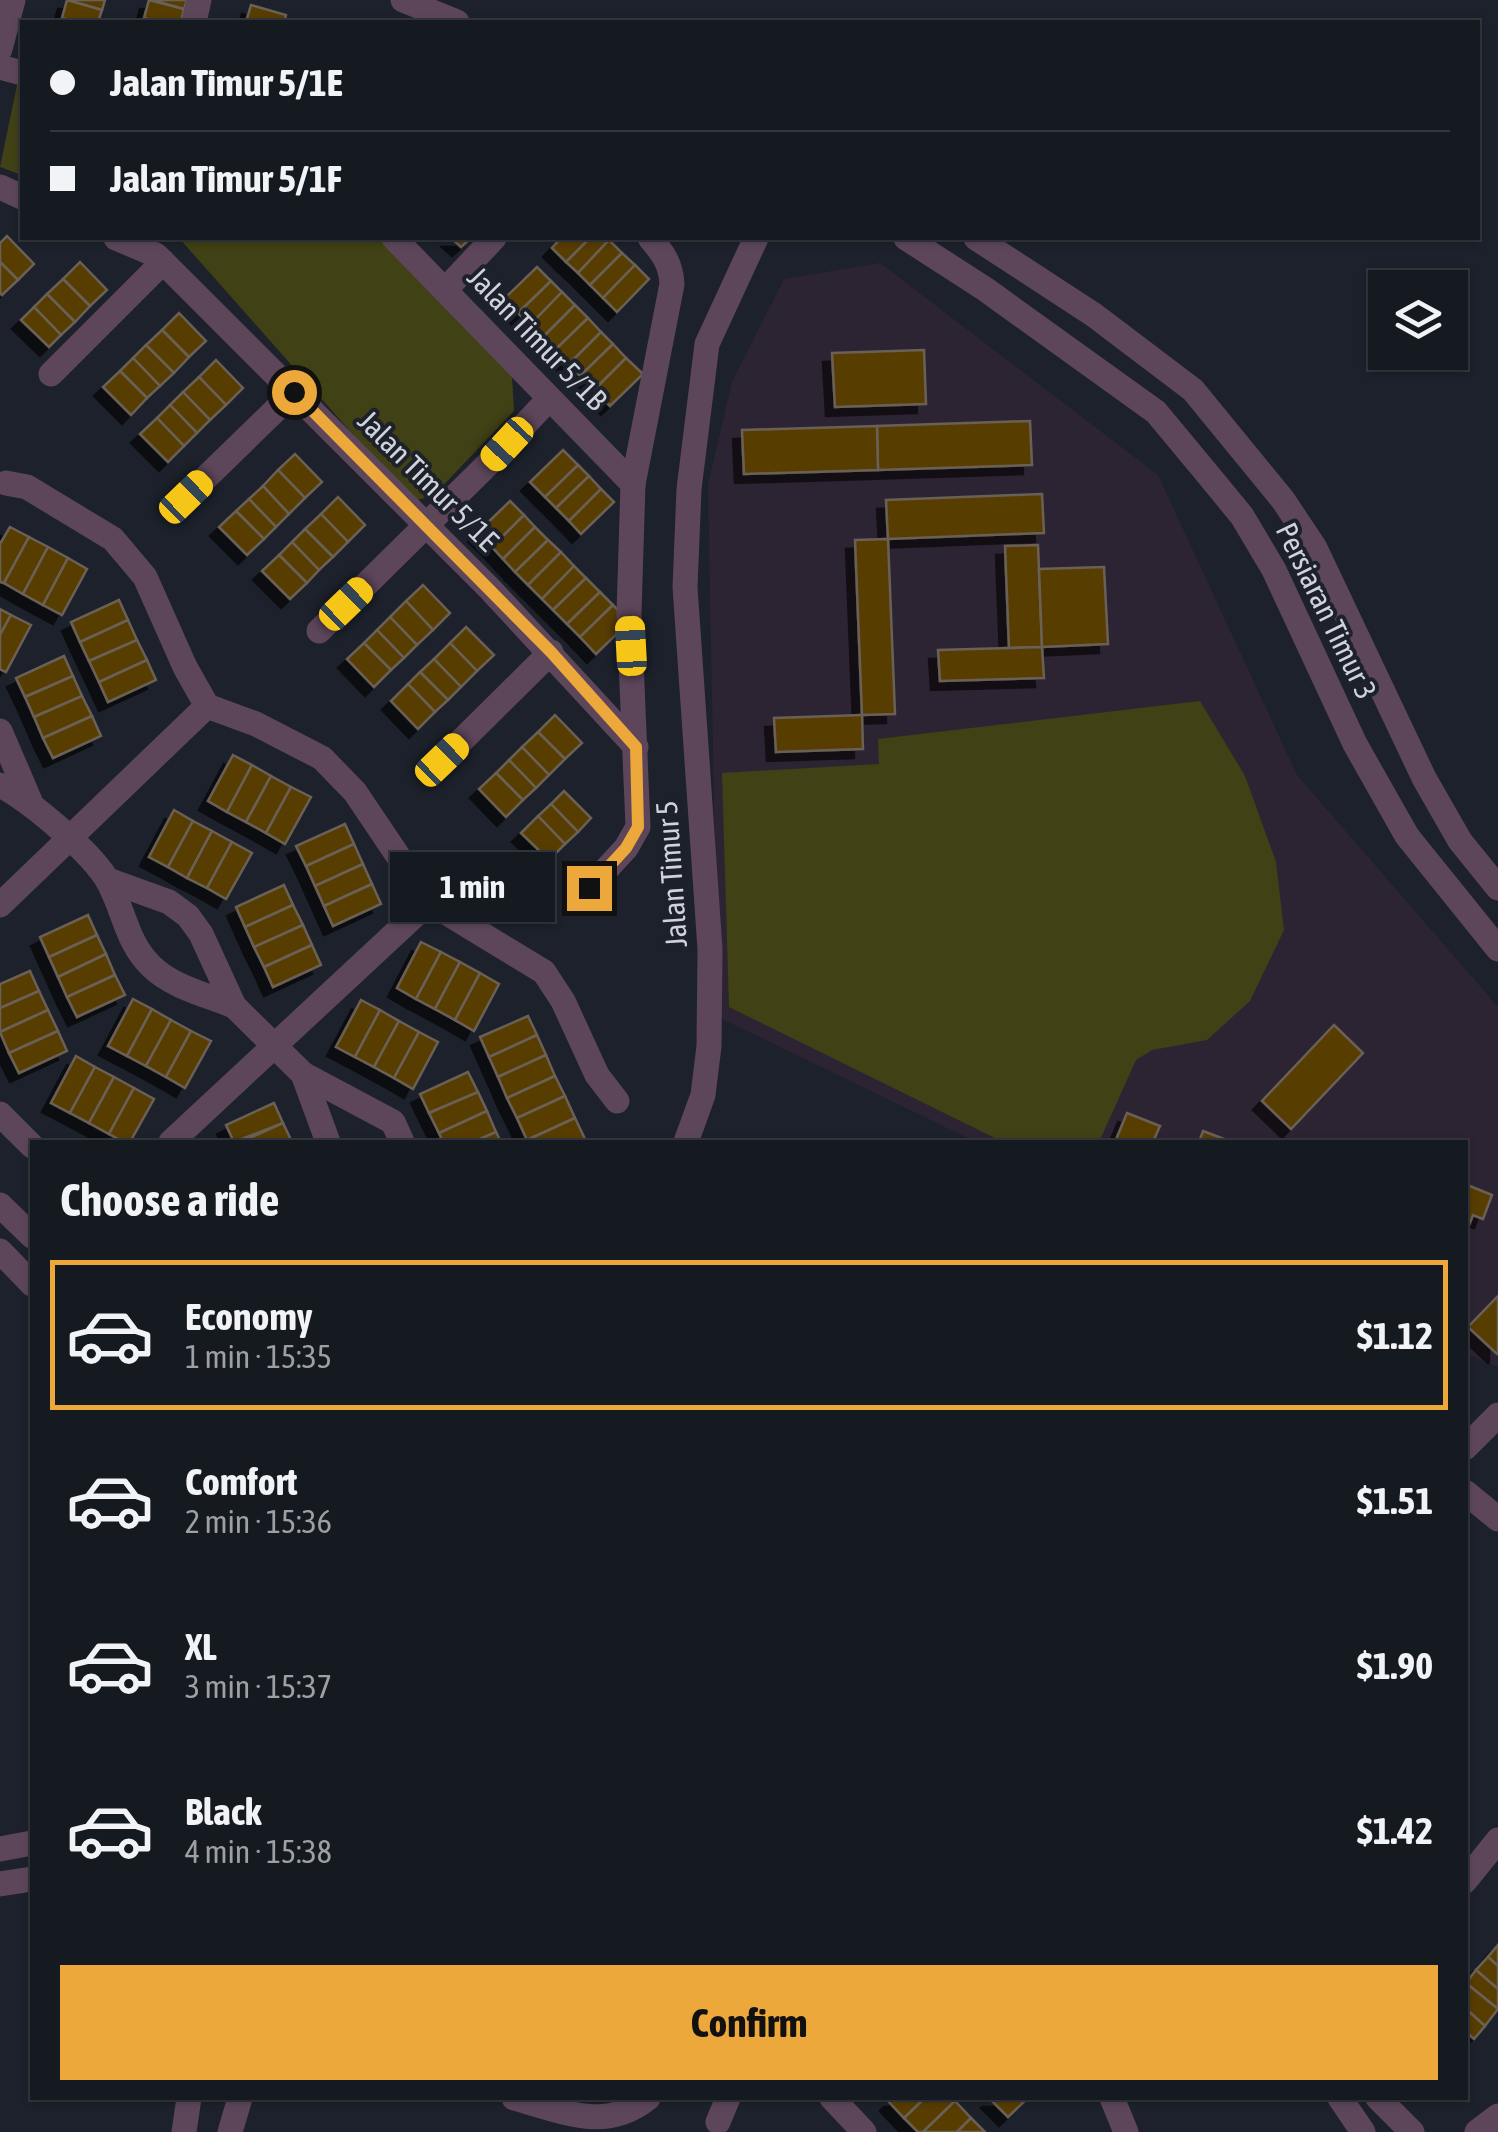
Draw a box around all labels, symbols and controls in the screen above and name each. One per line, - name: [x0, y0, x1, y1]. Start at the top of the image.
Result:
- text: Jalan Timur 5/1E: [110, 61, 343, 104]
- text: Jalan Timur 5/1F: [110, 157, 342, 200]
- street label: Jalan Timur 5/1B: [461, 260, 614, 417]
- map controls: [1368, 270, 1468, 370]
- button: layers: [1368, 270, 1468, 370]
- route start: [272, 370, 317, 415]
- street label: Jalan Timur 5/1E: [352, 403, 506, 557]
- car: [476, 412, 538, 476]
- car: [154, 465, 218, 529]
- street label: Persiaran Timur 3: [1270, 517, 1384, 704]
- car: [314, 572, 378, 636]
- car: [614, 615, 648, 677]
- car: [410, 728, 474, 792]
- street label: Jalan Timur 5: [649, 800, 693, 948]
- callout: 1 min: [389, 853, 554, 923]
- route end: [567, 866, 612, 911]
- text: 1 min: [440, 868, 505, 905]
- text: Choose a ride: [60, 1174, 279, 1226]
- icon: car: [65, 1290, 155, 1380]
- text: Economy: [185, 1295, 312, 1338]
- text: $1.12: [1357, 1314, 1433, 1357]
- text: 1 min · 15:35: [185, 1338, 332, 1375]
- icon: car: [65, 1455, 155, 1545]
- text: Comfort: [185, 1460, 297, 1503]
- text: $1.51: [1357, 1479, 1433, 1522]
- text: 2 min · 15:36: [185, 1503, 332, 1540]
- icon: car: [65, 1620, 155, 1710]
- text: XL: [185, 1625, 217, 1668]
- text: $1.90: [1357, 1644, 1433, 1687]
- text: 3 min · 15:37: [185, 1668, 332, 1705]
- icon: car: [65, 1785, 155, 1875]
- text: Black: [185, 1790, 262, 1833]
- text: $1.42: [1357, 1809, 1433, 1852]
- text: 4 min · 15:38: [185, 1833, 332, 1870]
- button: Confirm: [60, 1965, 1438, 2080]

